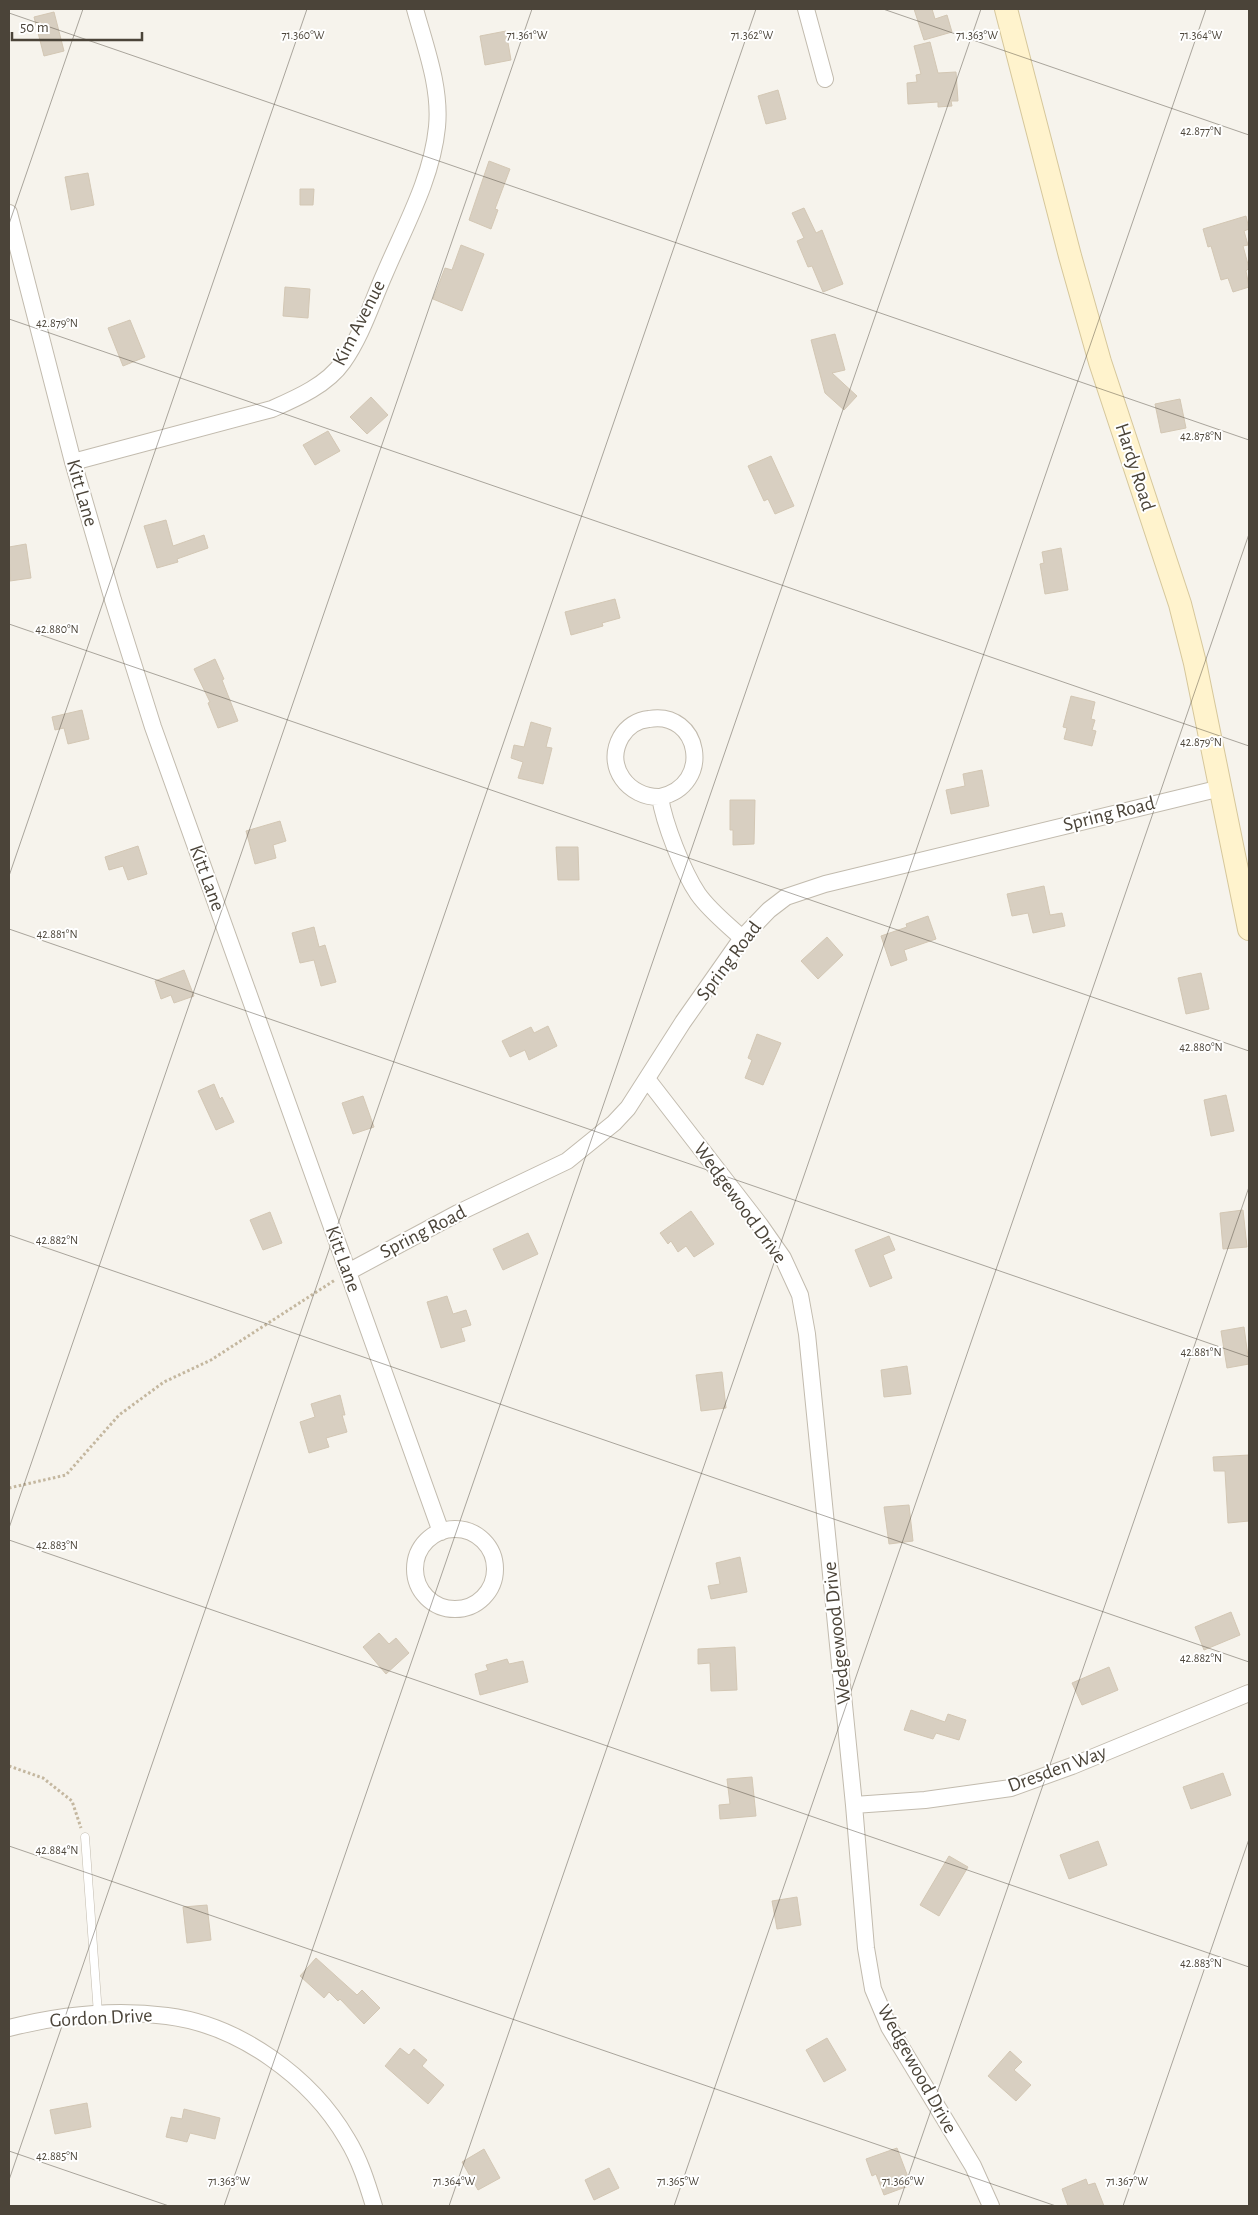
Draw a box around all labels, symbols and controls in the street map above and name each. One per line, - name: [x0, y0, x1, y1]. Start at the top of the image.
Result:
- scale bar: [12, 10, 142, 42]
- text: 50 m: [20, 20, 49, 35]
- text: 71.360°W: [281, 29, 325, 41]
- text: 71.361°W: [507, 29, 548, 41]
- text: 71.362°W: [731, 29, 773, 41]
- text: 71.363°W: [956, 29, 998, 41]
- text: 71.364°W: [1180, 29, 1223, 41]
- text: 42.877°N: [1180, 125, 1222, 137]
- street label: Kim Avenue: [329, 277, 389, 369]
- text: 42.879°N: [36, 317, 78, 329]
- street label: Hardy Road: [1111, 421, 1159, 513]
- text: 42.878°N: [1180, 430, 1222, 442]
- street label: Kitt Lane: [63, 457, 101, 529]
- text: 42.880°N: [35, 623, 79, 635]
- text: 42.879°N: [1180, 736, 1222, 748]
- street label: Spring Road: [1061, 793, 1157, 835]
- street label: Kitt Lane: [186, 842, 228, 914]
- street label: Spring Road: [693, 917, 765, 1005]
- text: 42.881°N: [36, 928, 78, 940]
- text: 42.880°N: [1179, 1041, 1223, 1053]
- street label: Wedgewood Drive: [690, 1139, 790, 1267]
- street label: Spring Road: [377, 1202, 469, 1262]
- street label: Kitt Lane: [322, 1223, 364, 1295]
- text: 42.882°N: [36, 1234, 78, 1246]
- text: 42.881°N: [1180, 1346, 1222, 1358]
- text: 42.883°N: [36, 1539, 78, 1551]
- street label: Wedgewood Drive: [820, 1561, 854, 1705]
- text: 42.882°N: [1180, 1652, 1222, 1664]
- street label: Dresden Way: [1005, 1742, 1109, 1796]
- text: 42.884°N: [36, 1844, 78, 1856]
- text: 42.883°N: [1180, 1957, 1222, 1969]
- street label: Wedgewood Drive: [873, 2001, 961, 2137]
- street label: Gordon Drive: [49, 2005, 153, 2031]
- text: 42.885°N: [36, 2150, 78, 2162]
- text: 71.363°W: [208, 2175, 250, 2187]
- text: 71.364°W: [433, 2175, 476, 2187]
- text: 71.365°W: [657, 2175, 699, 2187]
- text: 71.366°W: [882, 2175, 925, 2187]
- text: 71.367°W: [1106, 2175, 1148, 2187]

